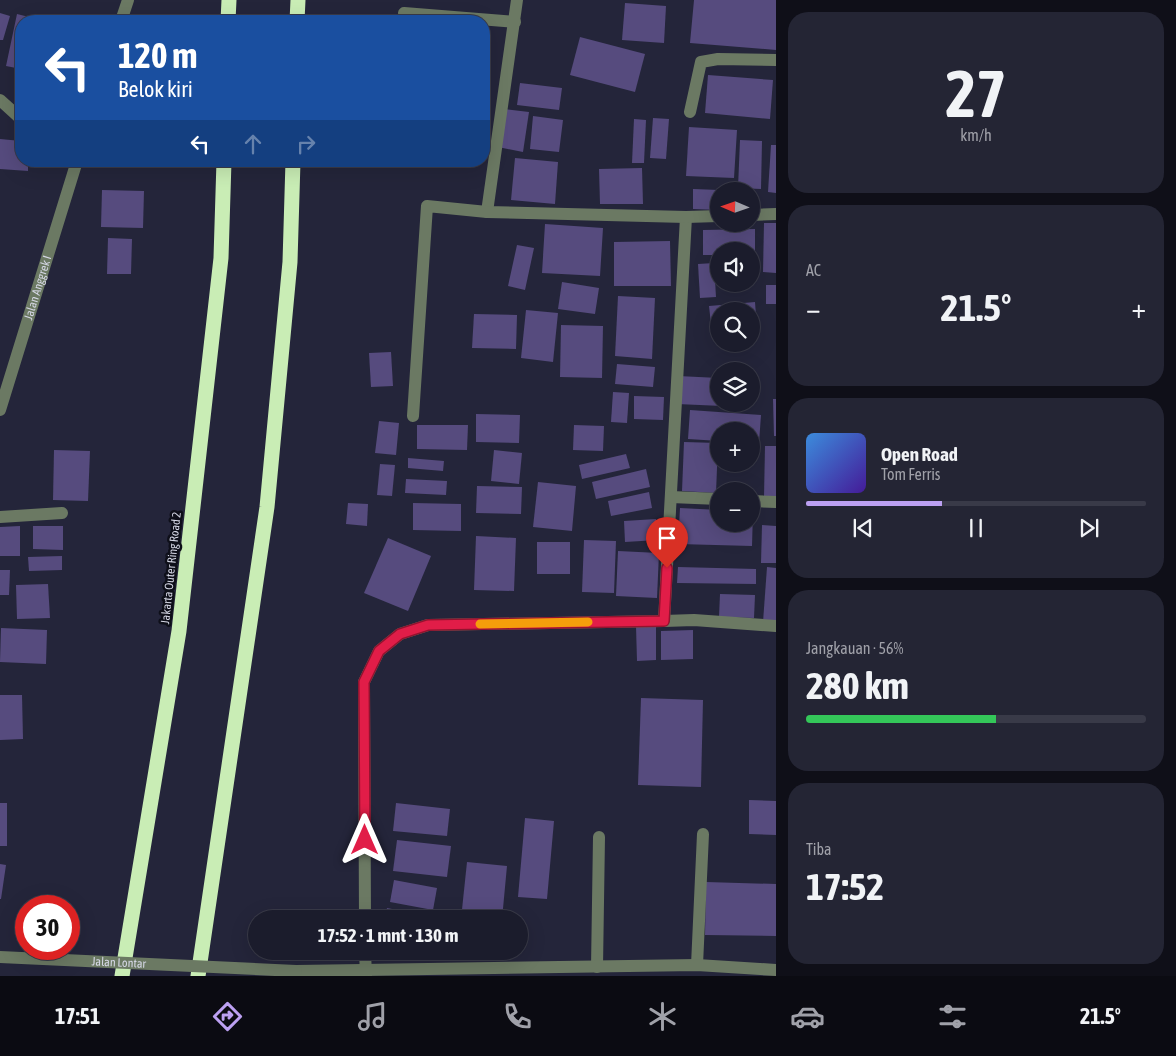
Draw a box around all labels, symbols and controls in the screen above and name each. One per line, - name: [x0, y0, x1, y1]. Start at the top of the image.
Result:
- icon: left: [35, 35, 100, 100]
- text: 120 m: [118, 35, 197, 75]
- text: 27: [945, 56, 1007, 131]
- text: Belok kiri: [118, 76, 193, 102]
- text: km/h: [960, 126, 992, 144]
- icon: left: [186, 130, 214, 158]
- icon: ahead: [239, 130, 267, 158]
- icon: right: [292, 130, 320, 158]
- north arrow: [710, 182, 760, 232]
- map controls: [710, 182, 760, 532]
- button: sound: [710, 242, 760, 292]
- street label: Jalan Anggrek I: [21, 254, 54, 322]
- text: AC: [806, 261, 821, 279]
- text: 21.5°: [941, 286, 1011, 329]
- text: −: [806, 292, 821, 324]
- text: +: [1131, 292, 1146, 324]
- button: search: [710, 302, 760, 352]
- button: layers: [710, 362, 760, 412]
- button: +: [710, 422, 760, 472]
- text: Open Road: [881, 443, 958, 465]
- text: Tom Ferris: [881, 465, 940, 483]
- button: −: [710, 482, 760, 532]
- street label: Jakarta Outer Ring Road 2: [158, 511, 184, 625]
- icon: previous: [849, 514, 877, 542]
- icon: pause: [962, 514, 990, 542]
- icon: next: [1075, 514, 1103, 542]
- pin: [646, 517, 688, 568]
- icon: arrive: [653, 524, 681, 552]
- text: Jangkauan · 56%: [806, 639, 903, 657]
- text: 280 km: [806, 664, 909, 707]
- position arrow: [338, 813, 390, 865]
- text: Tiba: [806, 840, 831, 858]
- text: 17:52: [806, 865, 884, 908]
- speed limit sign: 30: [15, 895, 80, 960]
- text: 17:52 · 1 mnt · 130 m: [318, 924, 458, 946]
- street label: Jalan Lontar: [91, 954, 147, 971]
- icon: directions: [210, 999, 245, 1034]
- icon: music: [355, 999, 390, 1034]
- icon: phone: [500, 999, 535, 1034]
- icon: climate: [645, 999, 680, 1034]
- icon: car: [790, 999, 825, 1034]
- icon: filters: [935, 999, 970, 1034]
- text: 17:51: [55, 1003, 100, 1029]
- text: 21.5°: [1080, 1003, 1121, 1029]

